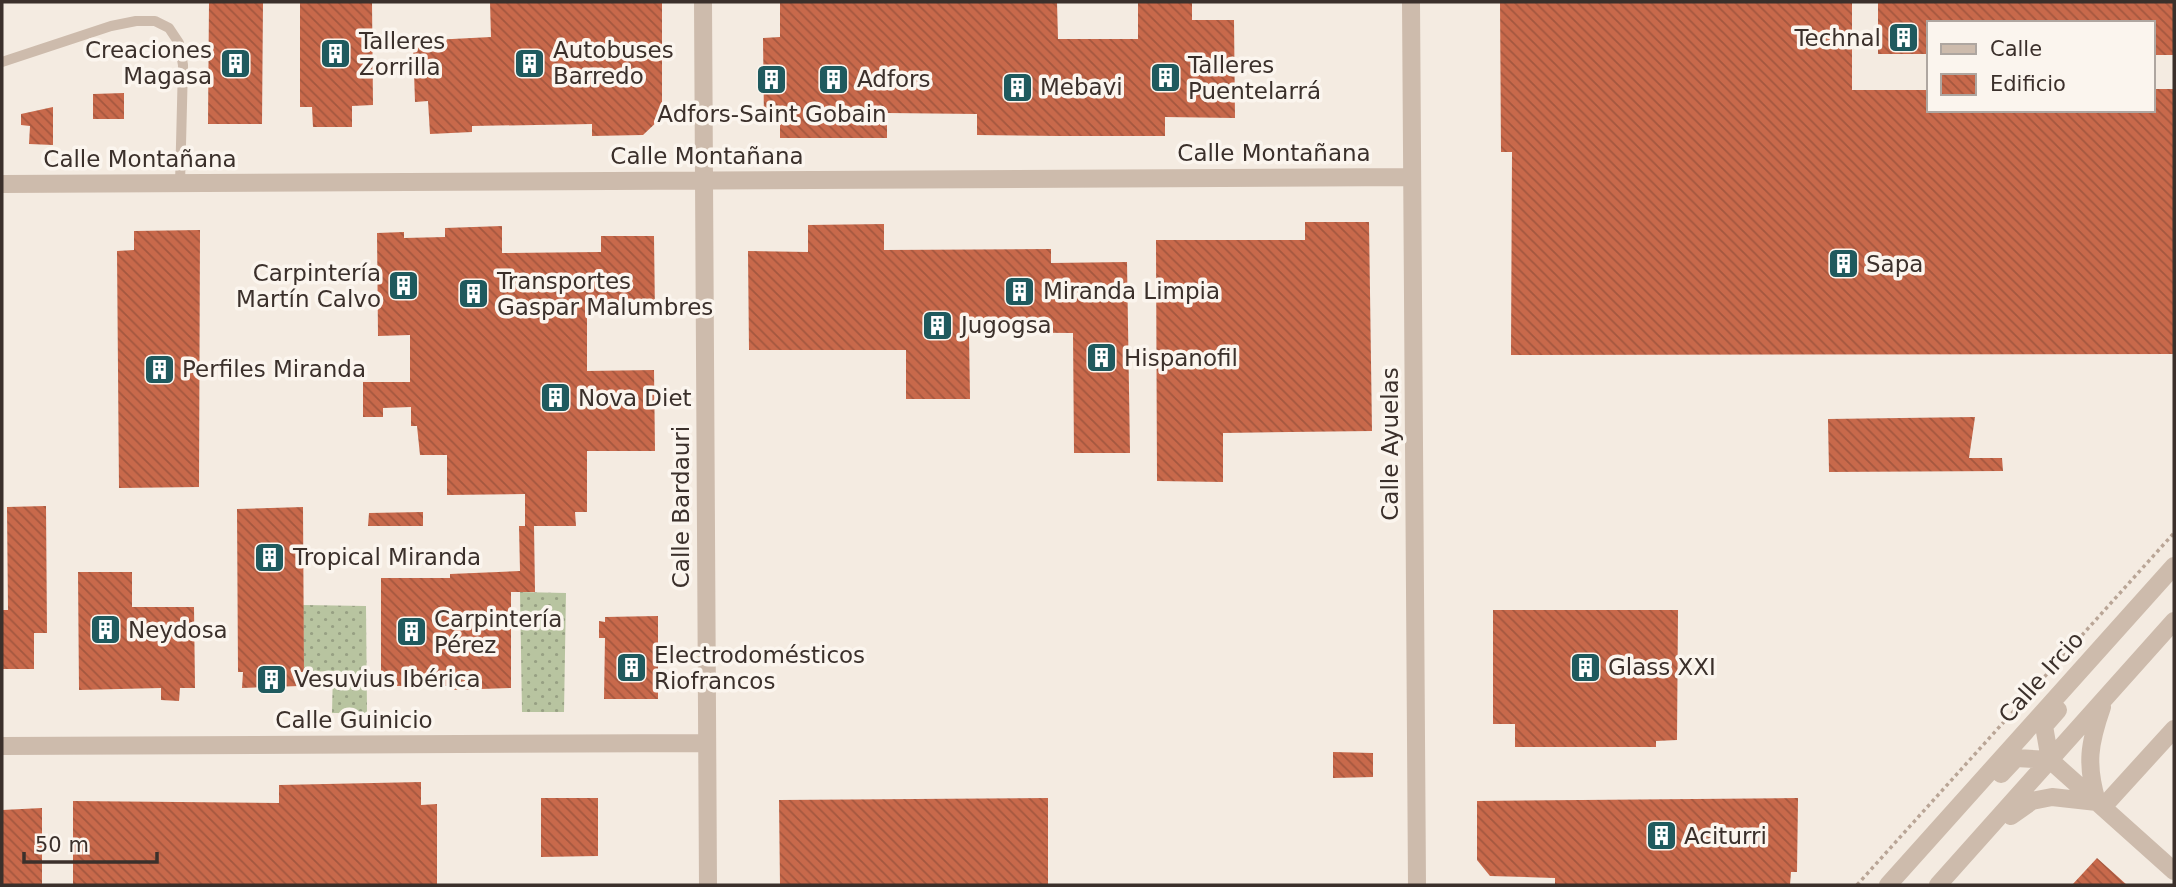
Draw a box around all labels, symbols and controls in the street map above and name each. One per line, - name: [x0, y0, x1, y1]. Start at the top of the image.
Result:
- building icon: Technal: [1887, 21, 1921, 55]
- legend: [1927, 21, 2155, 112]
- place label: Technal: [1793, 25, 1881, 51]
- place label: Talleres Zorrilla: [358, 28, 445, 80]
- place label: Creaciones Magasa: [85, 37, 212, 89]
- building icon: Talleres Zorrilla: [319, 37, 353, 71]
- place label: Autobuses Barredo: [553, 37, 674, 89]
- text: Calle: [1990, 37, 2042, 61]
- building icon: Creaciones Magasa: [218, 46, 252, 80]
- building icon: Autobuses Barredo: [513, 46, 547, 80]
- place label: Talleres Puentelarrá: [1187, 52, 1321, 104]
- building icon: Talleres Puentelarrá: [1148, 61, 1182, 95]
- building icon: Adfors: [817, 62, 851, 96]
- building icon: Adfors-Saint Gobain: [755, 63, 789, 97]
- place label: Adfors: [857, 66, 931, 92]
- building icon: Mebavi: [1000, 70, 1034, 104]
- text: Edificio: [1990, 72, 2066, 96]
- place label: Mebavi: [1040, 74, 1123, 100]
- place label: Adfors-Saint Gobain: [657, 101, 887, 127]
- street label: Calle Montañana: [1177, 140, 1371, 166]
- street label: Calle Montañana: [610, 143, 804, 169]
- street label: Calle Montañana: [43, 146, 237, 172]
- building icon: Sapa: [1826, 247, 1860, 281]
- place label: Sapa: [1866, 251, 1923, 277]
- place label: Carpintería Martín Calvo: [236, 260, 381, 312]
- place label: Transportes Gaspar Malumbres: [496, 268, 713, 320]
- building icon: Carpintería Martín Calvo: [387, 269, 421, 303]
- building icon: Miranda Limpia: [1003, 274, 1037, 308]
- building icon: Transportes Gaspar Malumbres: [457, 277, 491, 311]
- place label: Miranda Limpia: [1043, 278, 1220, 304]
- building icon: Jugogsa: [921, 308, 955, 342]
- place label: Jugogsa: [959, 312, 1052, 338]
- building icon: Hispanofil: [1084, 341, 1118, 375]
- place label: Hispanofil: [1124, 345, 1238, 371]
- building icon: Perfiles Miranda: [142, 352, 176, 386]
- place label: Perfiles Miranda: [182, 356, 366, 382]
- street label: Calle Ayuelas: [1377, 367, 1403, 521]
- building icon: Nova Diet: [538, 381, 572, 415]
- place label: Nova Diet: [578, 385, 692, 411]
- street label: Calle Bardauri: [668, 426, 694, 588]
- building icon: Tropical Miranda: [253, 540, 287, 574]
- place label: Tropical Miranda: [292, 544, 481, 570]
- place label: Carpintería Pérez: [434, 606, 562, 658]
- building icon: Neydosa: [88, 613, 122, 647]
- building icon: Carpintería Pérez: [394, 615, 428, 649]
- place label: Neydosa: [128, 617, 228, 643]
- street label: Calle Ircio: [1993, 626, 2089, 728]
- place label: Electrodomésticos Riofrancos: [654, 642, 865, 694]
- building icon: Glass XXI: [1568, 650, 1602, 684]
- building icon: Electrodomésticos Riofrancos: [614, 651, 648, 685]
- place label: Glass XXI: [1608, 654, 1716, 680]
- building icon: Vesuvius Ibérica: [254, 662, 288, 696]
- place label: Vesuvius Ibérica: [294, 666, 481, 692]
- street label: Calle Guinicio: [275, 707, 433, 733]
- building icon: Aciturri: [1644, 819, 1678, 853]
- scale bar: [24, 820, 158, 864]
- place label: Aciturri: [1684, 823, 1767, 849]
- text: 50 m: [35, 833, 89, 857]

